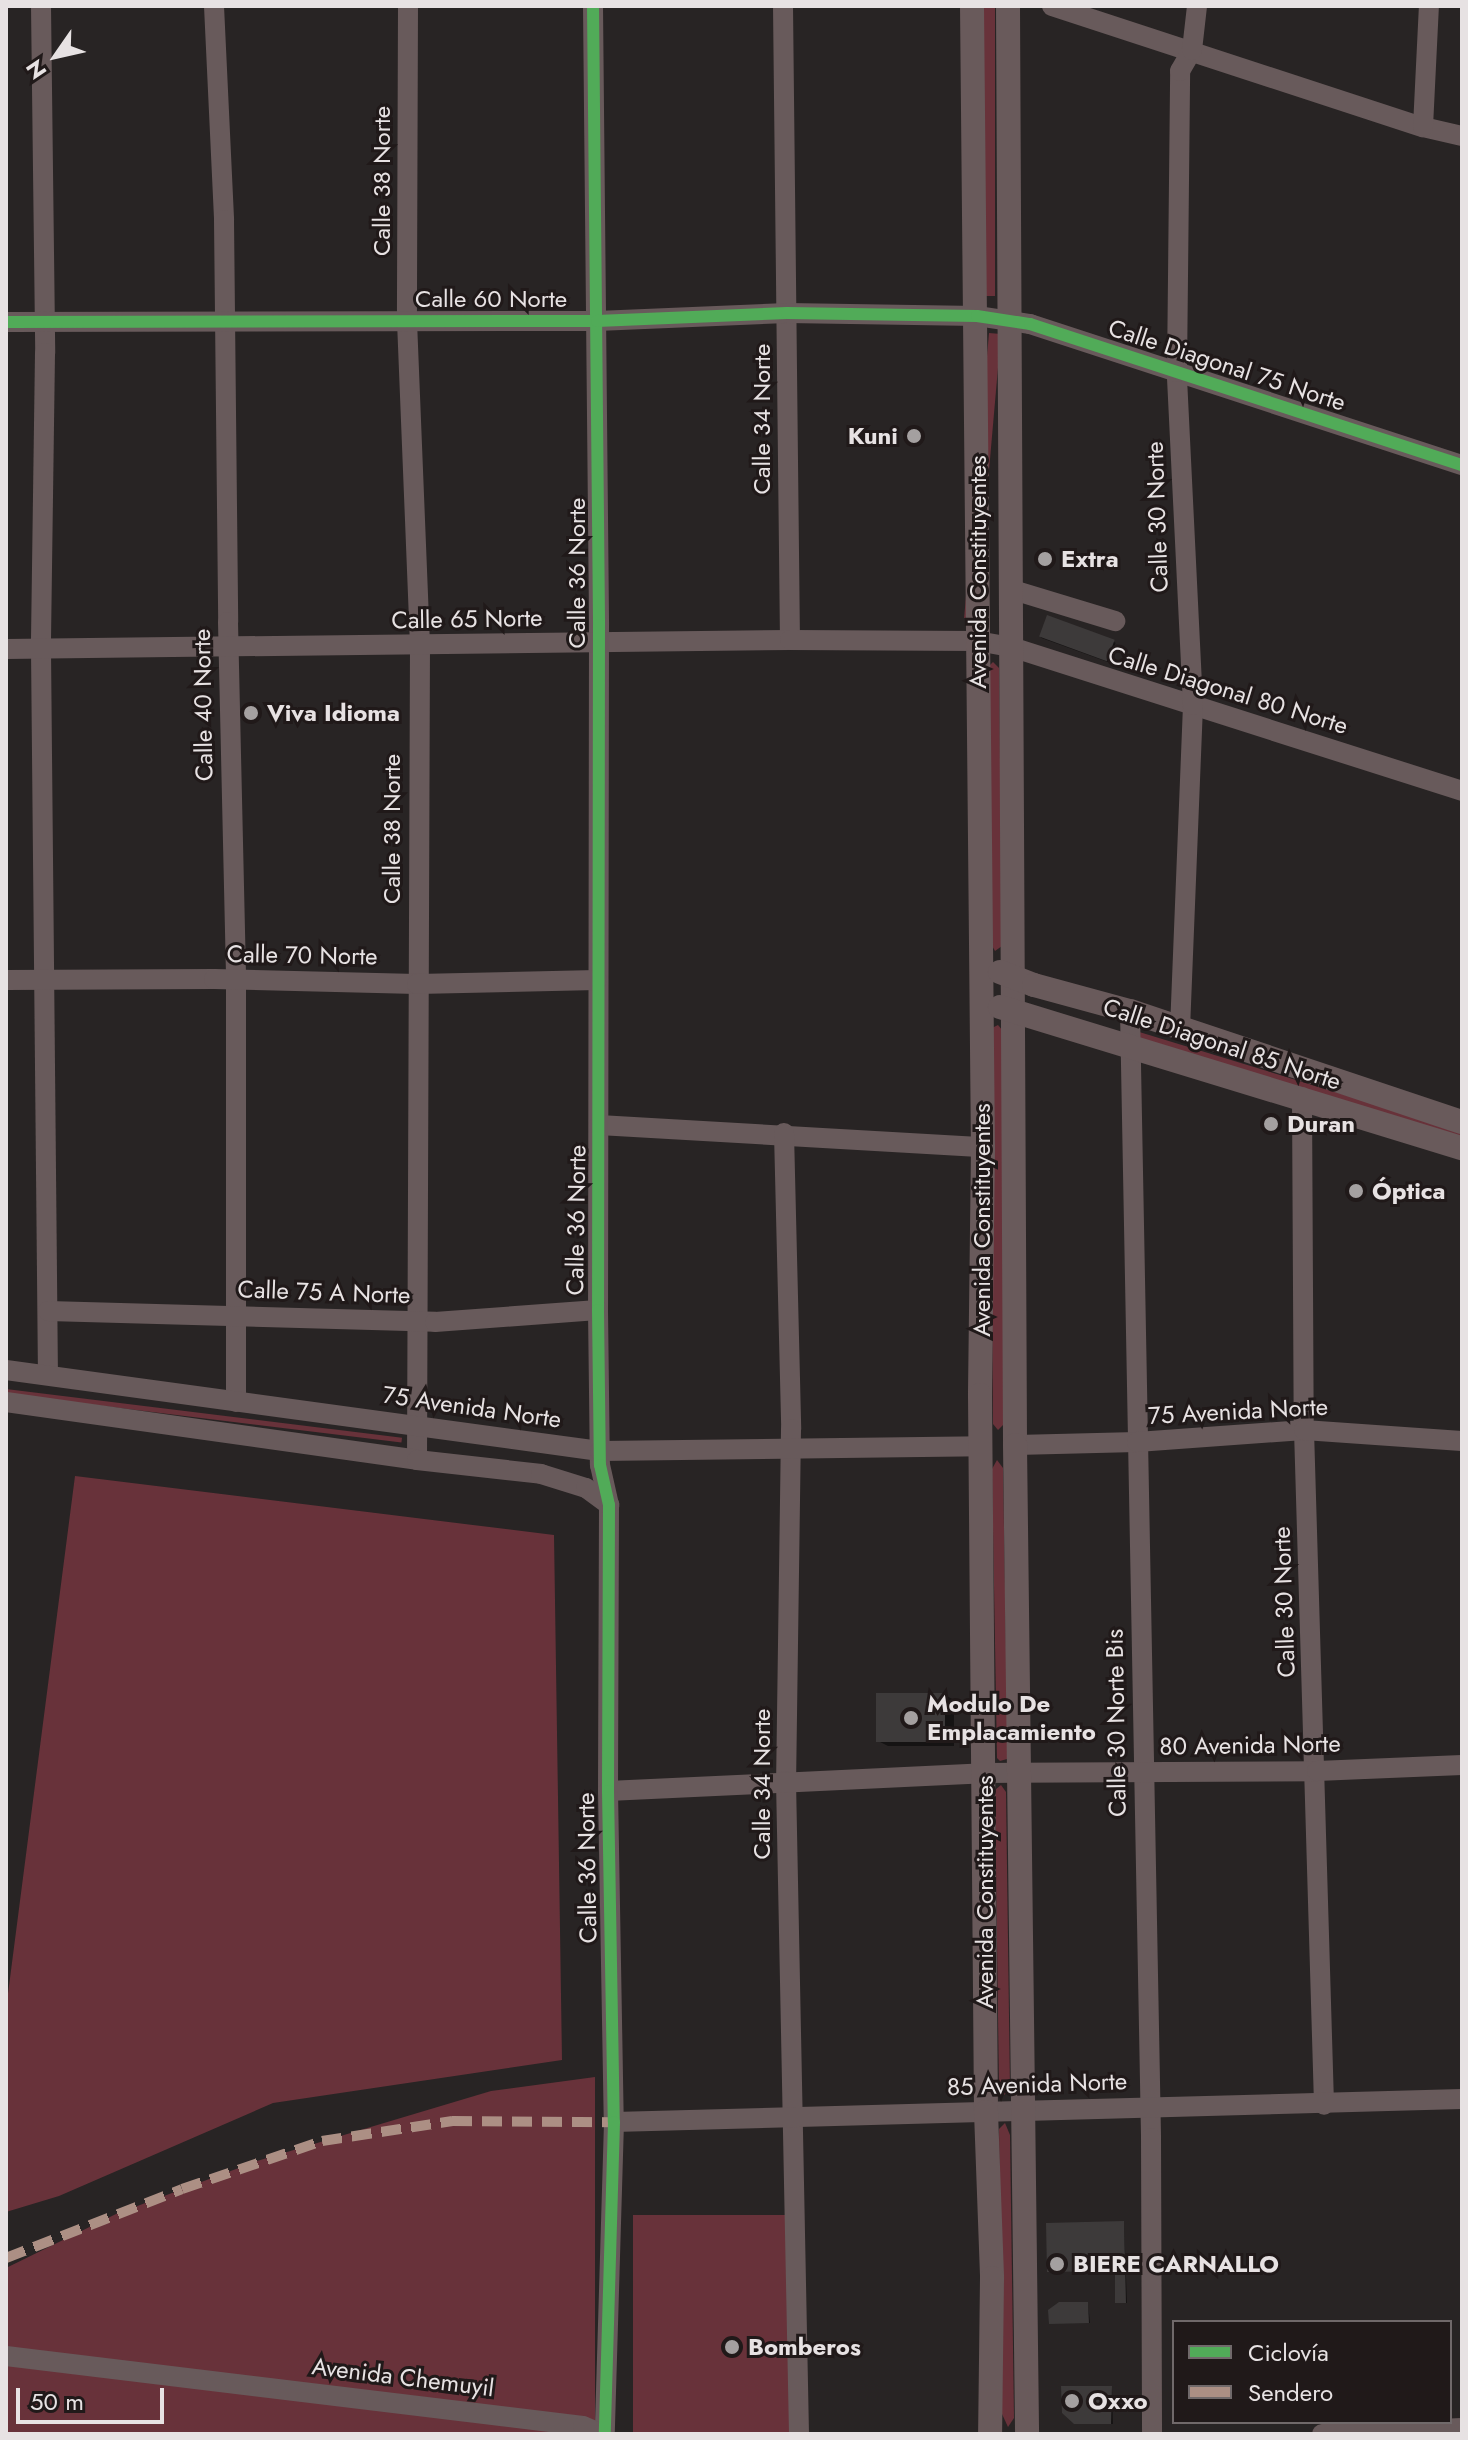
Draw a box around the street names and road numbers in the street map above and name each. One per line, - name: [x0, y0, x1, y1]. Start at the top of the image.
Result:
- street label: Calle 38 Norte: [368, 106, 396, 256]
- street label: Calle 60 Norte: [415, 285, 567, 313]
- street label: Calle Diagonal 75 Norte: [1105, 313, 1349, 417]
- street label: Calle 34 Norte: [748, 344, 776, 494]
- street label: Calle 30 Norte: [1140, 441, 1174, 593]
- street label: Avenida Constituyentes: [964, 455, 992, 689]
- street label: Calle 36 Norte: [563, 498, 591, 648]
- street label: Calle 65 Norte: [391, 603, 543, 635]
- street label: Calle 40 Norte: [187, 629, 219, 781]
- street label: Calle Diagonal 80 Norte: [1105, 640, 1351, 740]
- street label: Calle 38 Norte: [378, 754, 406, 904]
- street label: Calle 70 Norte: [226, 939, 378, 971]
- street label: Calle Diagonal 85 Norte: [1100, 992, 1344, 1096]
- street label: Avenida Constituyentes: [968, 1103, 996, 1337]
- street label: Calle 36 Norte: [560, 1144, 592, 1296]
- street label: Calle 75 A Norte: [237, 1275, 411, 1309]
- street label: 75 Avenida Norte: [381, 1380, 563, 1434]
- street label: 75 Avenida Norte: [1147, 1392, 1329, 1430]
- street label: Calle 30 Norte: [1267, 1526, 1301, 1678]
- street label: Calle 30 Norte Bis: [1100, 1629, 1132, 1817]
- street label: Calle 34 Norte: [748, 1709, 776, 1859]
- street label: 80 Avenida Norte: [1159, 1729, 1341, 1761]
- street label: Avenida Constituyentes: [971, 1775, 999, 2009]
- street label: Calle 36 Norte: [571, 1792, 603, 1944]
- street label: 85 Avenida Norte: [946, 2066, 1128, 2102]
- street label: Avenida Chemuyil: [310, 2352, 496, 2402]

